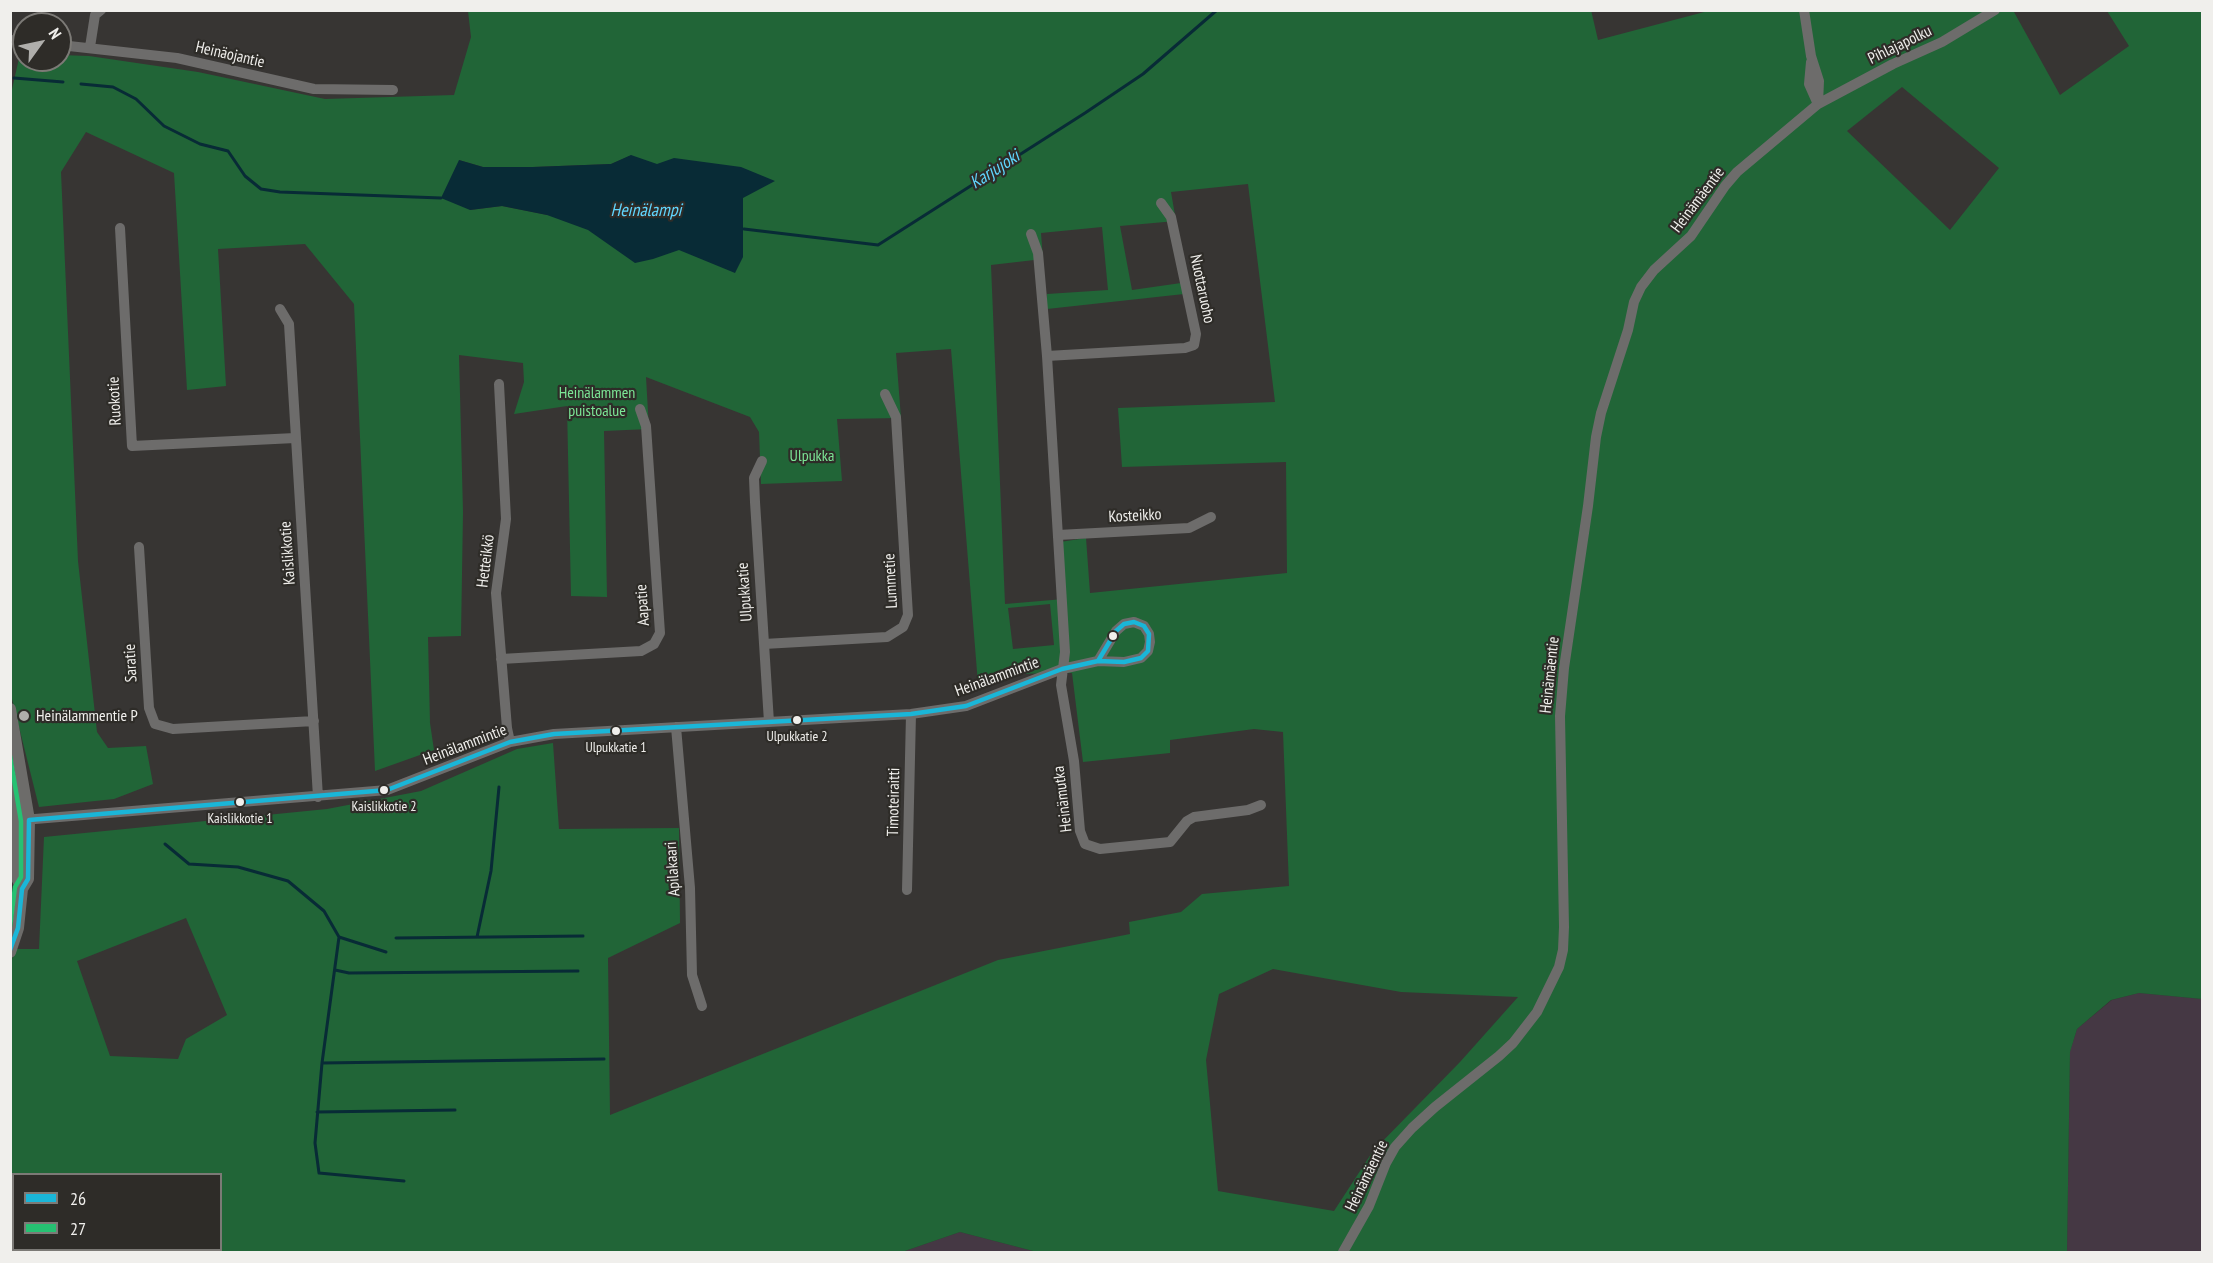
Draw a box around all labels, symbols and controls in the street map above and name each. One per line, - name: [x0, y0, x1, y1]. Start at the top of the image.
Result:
- north arrow: [12, 12, 72, 72]
- street label: Pihlajapolku: [1865, 21, 1935, 69]
- text: N: [45, 24, 66, 42]
- street label: Heinäojantie: [194, 38, 266, 72]
- water label: Karjujoki: [966, 146, 1024, 194]
- street label: Heinämäentie: [1667, 163, 1729, 237]
- water label: Heinälampi: [611, 200, 681, 222]
- street label: Nuottaruoho: [1185, 253, 1219, 325]
- street label: Ruokotie: [104, 376, 126, 426]
- park label: Heinälammen puistoalue: [559, 383, 635, 421]
- park label: Ulpukka: [790, 446, 834, 466]
- street label: Kosteikko: [1108, 505, 1162, 527]
- street label: Kaislikkotie: [276, 521, 300, 585]
- street label: Hetteikkö: [473, 533, 499, 589]
- street label: Lummetie: [880, 553, 902, 609]
- street label: Ulpukkatie: [733, 562, 757, 622]
- street label: Aapatie: [632, 583, 654, 627]
- unlabelled marker: [1107, 630, 1119, 642]
- street label: Heinämäentie: [1536, 636, 1564, 714]
- street label: Saratie: [120, 643, 142, 683]
- street label: Heinälammintie: [952, 653, 1042, 701]
- place label: Heinälammentie P: [36, 706, 138, 726]
- marker: Heinälammentie P: [17, 709, 31, 723]
- marker: Ulpukkatie 2: [791, 714, 803, 726]
- street label: Heinälammintie: [420, 720, 510, 770]
- marker: Ulpukkatie 1: [610, 725, 622, 737]
- place label: Ulpukkatie 2: [766, 729, 828, 745]
- place label: Ulpukkatie 1: [585, 740, 647, 756]
- street label: Heinämutka: [1049, 765, 1077, 833]
- street label: Timoteiraitti: [884, 767, 904, 837]
- marker: Kaislikkotie 2: [378, 784, 390, 796]
- marker: Kaislikkotie 1: [234, 796, 246, 808]
- place label: Kaislikkotie 2: [352, 799, 416, 815]
- place label: Kaislikkotie 1: [208, 811, 272, 827]
- street label: Apilakaari: [662, 841, 684, 897]
- street label: Heinämäentie: [1341, 1137, 1393, 1215]
- legend: [12, 1173, 222, 1251]
- text: 26: [70, 1187, 86, 1210]
- text: 27: [70, 1217, 86, 1240]

